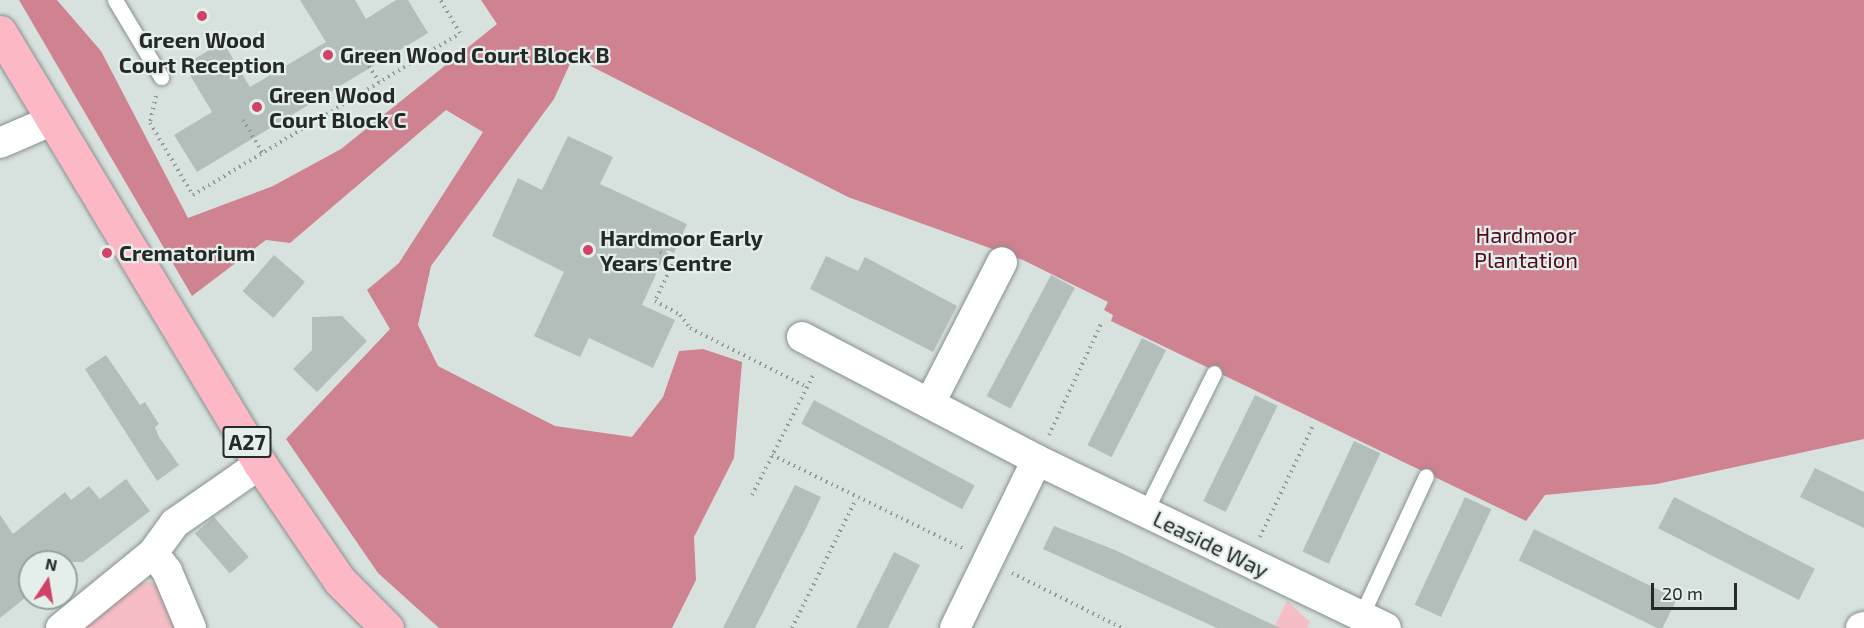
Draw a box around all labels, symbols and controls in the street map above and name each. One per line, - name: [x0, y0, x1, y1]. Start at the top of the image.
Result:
- marker: Green Wood Court Reception: [195, 9, 209, 23]
- place label: Green Wood Court Reception: [119, 26, 285, 78]
- place label: Green Wood Court Block B: [340, 42, 610, 68]
- marker: Green Wood Court Block B: [321, 48, 335, 62]
- place label: Green Wood Court Block C: [269, 81, 407, 132]
- marker: Green Wood Court Block C: [250, 100, 264, 114]
- park label: Hardmoor Plantation: [1474, 221, 1578, 272]
- place label: Hardmoor Early Years Centre: [600, 224, 763, 276]
- place label: Crematorium: [119, 240, 255, 266]
- marker: Hardmoor Early Years Centre: [581, 243, 595, 257]
- marker: Crematorium: [100, 246, 114, 260]
- road number: A27: [222, 424, 272, 460]
- street label: Leaside Way: [1149, 505, 1273, 583]
- north arrow: [18, 550, 78, 610]
- text: N: [44, 553, 59, 574]
- scale bar: [1654, 571, 1740, 609]
- text: 20 m: [1662, 582, 1703, 604]

